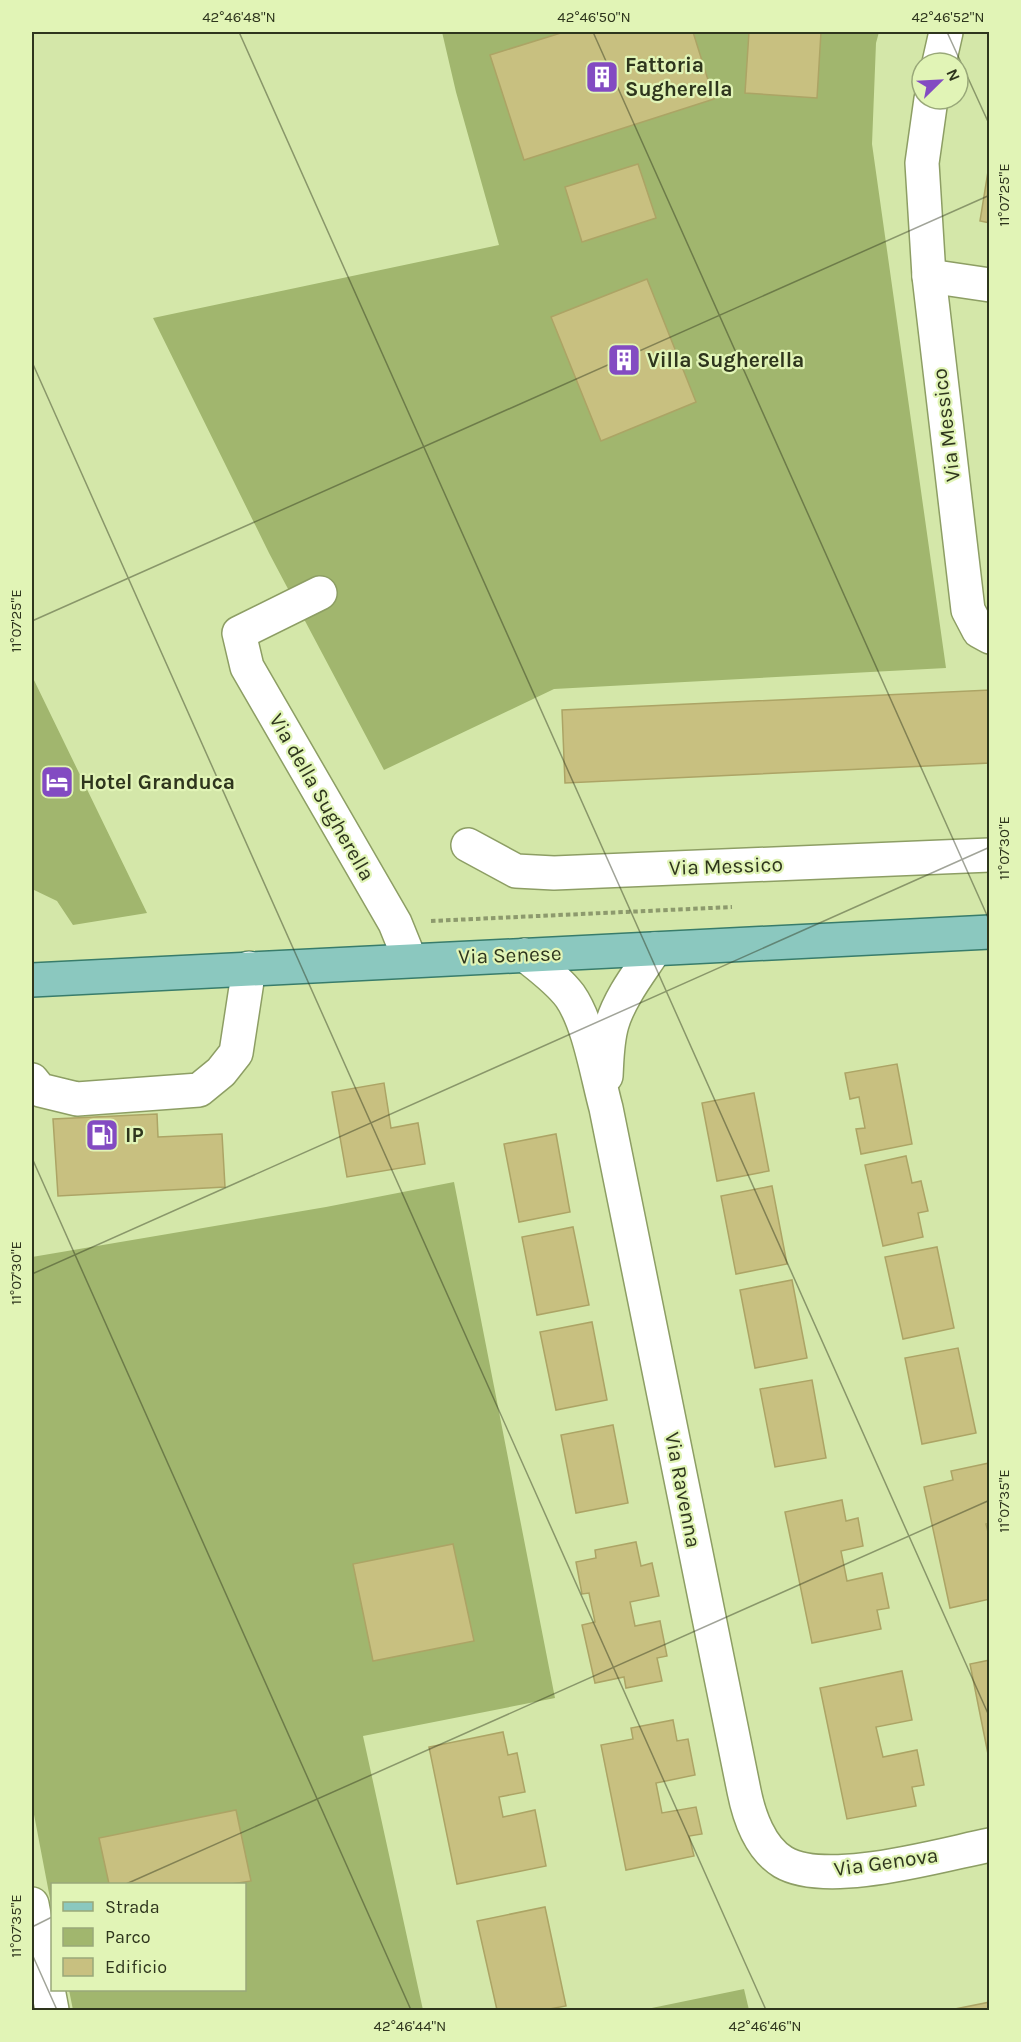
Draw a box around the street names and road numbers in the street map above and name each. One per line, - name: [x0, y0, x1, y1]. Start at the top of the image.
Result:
- street label: Via Messico: [927, 367, 965, 483]
- street label: Via della Sugherella: [264, 709, 380, 885]
- street label: Via Messico: [669, 852, 783, 880]
- street label: Via Senese: [458, 941, 562, 969]
- street label: Via Ravenna: [660, 1430, 706, 1550]
- street label: Via Genova: [832, 1843, 940, 1881]

